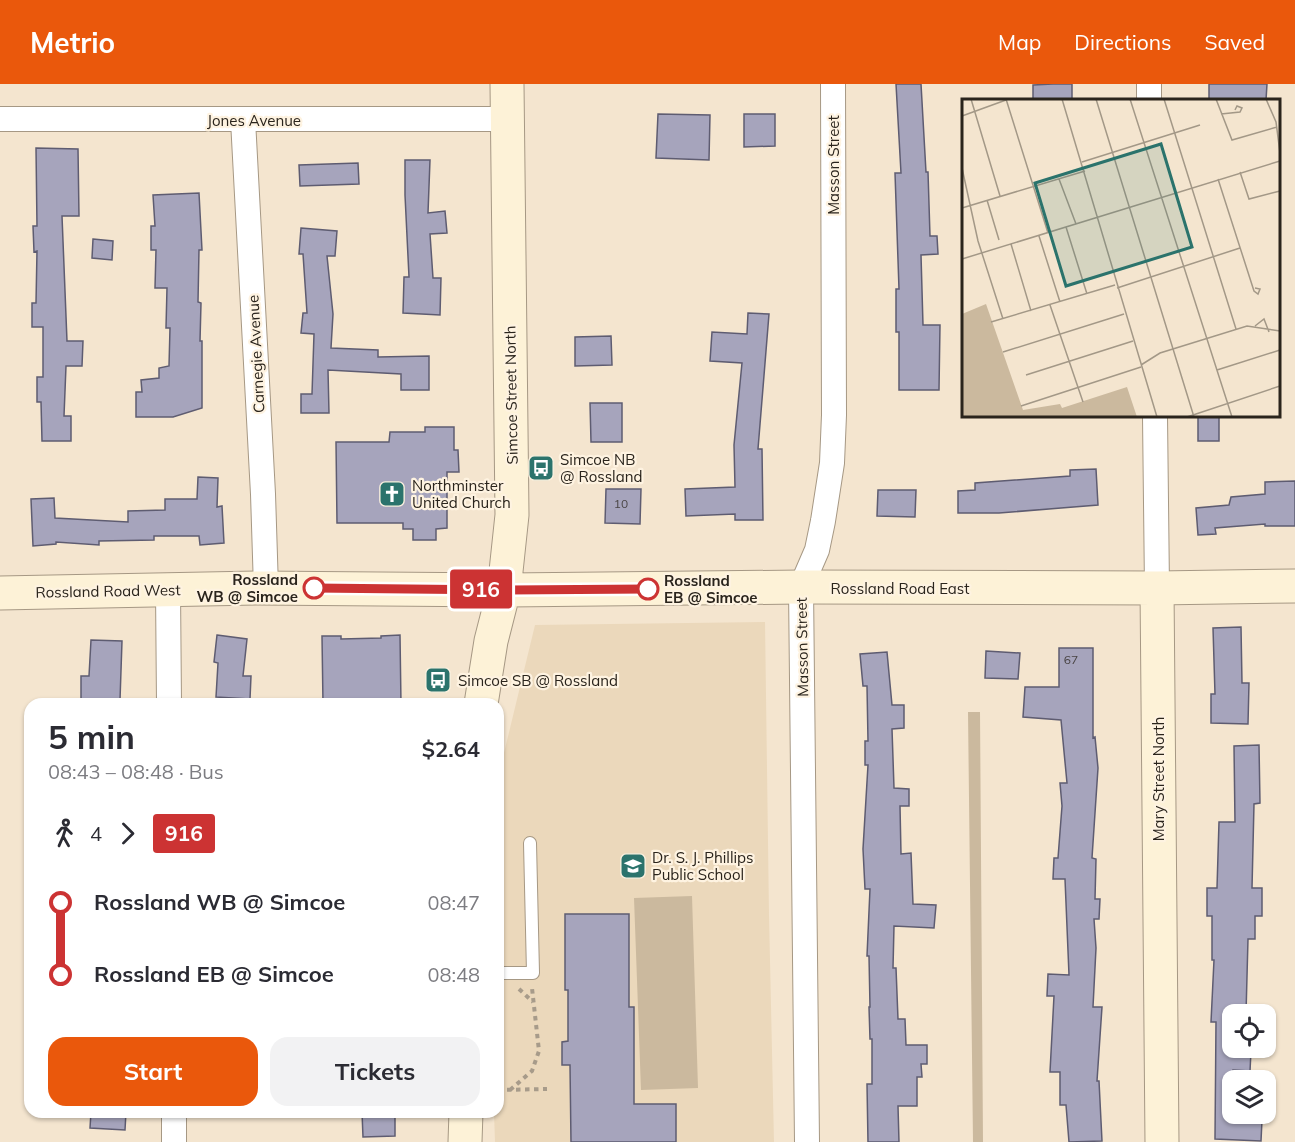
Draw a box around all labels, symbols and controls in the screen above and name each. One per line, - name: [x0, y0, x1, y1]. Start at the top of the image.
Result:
- text: Metrio: [30, 25, 115, 60]
- text: Map: [998, 29, 1041, 55]
- text: Directions: [1074, 29, 1171, 55]
- text: Saved: [1204, 29, 1265, 55]
- inset map: [962, 99, 1280, 417]
- street label: Jones Avenue: [207, 111, 301, 130]
- street label: Masson Street: [824, 115, 843, 215]
- street label: Carnegie Avenue: [243, 294, 269, 414]
- street label: Simcoe Street North: [500, 325, 522, 465]
- place label: Simcoe NB @ Rossland: [560, 450, 642, 486]
- bus stop icon: Simcoe NB @ Rossland: [526, 453, 556, 483]
- place label: Northminster United Church: [412, 476, 511, 512]
- church icon: Northminster United Church: [377, 479, 407, 509]
- house number: 10: [614, 496, 628, 511]
- place label: Rossland WB @ Simcoe: [197, 570, 298, 606]
- line badge: 916: [446, 570, 516, 608]
- place label: Rossland EB @ Simcoe: [664, 571, 758, 607]
- text: 916: [462, 576, 500, 602]
- marker: Rossland WB @ Simcoe: [303, 577, 325, 599]
- marker: Rossland EB @ Simcoe: [637, 578, 659, 600]
- street label: Rossland Road East: [831, 579, 969, 598]
- street label: Rossland Road West: [35, 580, 181, 602]
- street label: Masson Street: [792, 597, 812, 697]
- house number: 67: [1064, 652, 1078, 667]
- bus stop icon: Simcoe SB @ Rossland: [423, 665, 453, 695]
- place label: Simcoe SB @ Rossland: [458, 671, 618, 690]
- text: 5 min: [48, 716, 135, 757]
- street label: Mary Street North: [1149, 717, 1168, 841]
- text: $2.64: [422, 735, 480, 763]
- text: 08:43 – 08:48 · Bus: [48, 759, 224, 784]
- icon: walk: [48, 817, 81, 850]
- icon: forward: [111, 817, 144, 850]
- text: 916: [165, 820, 203, 846]
- text: 4: [90, 821, 102, 846]
- place label: Dr. S. J. Phillips Public School: [652, 848, 754, 884]
- school or university icon: Dr. S. J. Phillips Public School: [618, 851, 648, 881]
- text: Rossland WB @ Simcoe: [94, 888, 345, 916]
- text: 08:47: [427, 890, 480, 915]
- text: Rossland EB @ Simcoe: [94, 960, 334, 988]
- text: 08:48: [427, 962, 480, 987]
- map controls: [1222, 1004, 1276, 1124]
- button: locate: [1222, 1004, 1276, 1058]
- button: Start: [48, 1037, 258, 1106]
- button: Tickets: [270, 1037, 480, 1106]
- button: layers: [1222, 1070, 1276, 1124]

